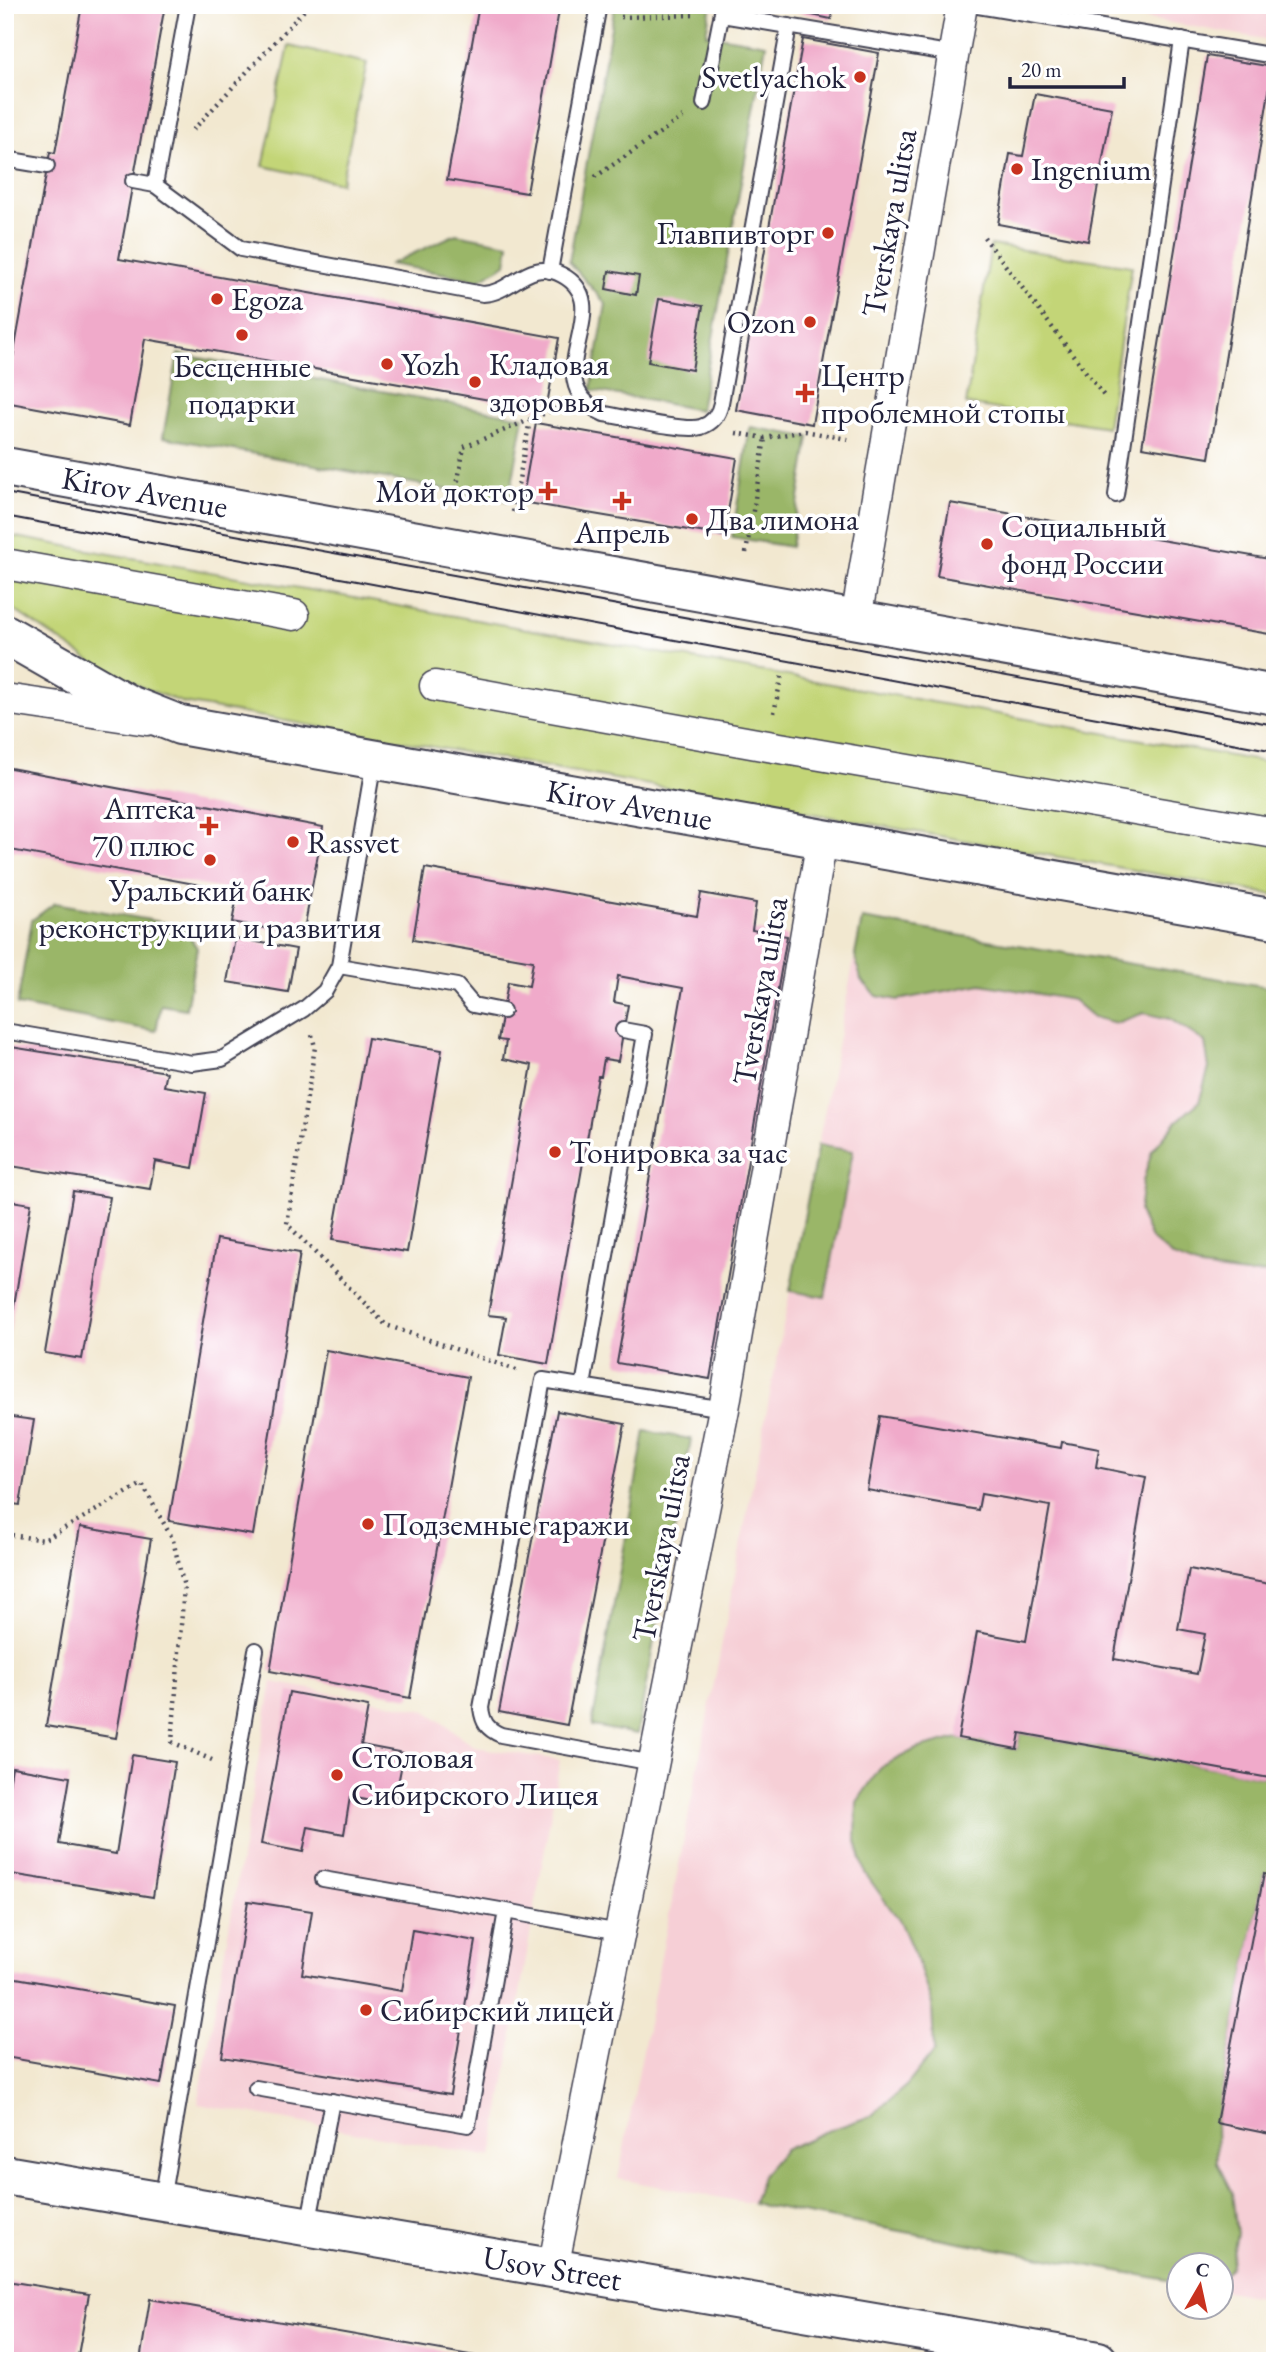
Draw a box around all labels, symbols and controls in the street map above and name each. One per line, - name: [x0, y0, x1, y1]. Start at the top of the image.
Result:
- scale bar: [1010, 46, 1124, 90]
- place label: Svetlyachok: [702, 56, 847, 98]
- text: 20 m: [1021, 56, 1062, 83]
- marker: Svetlyachok: [852, 69, 868, 85]
- street label: Tverskaya ulitsa: [852, 125, 926, 321]
- place label: Ingenium: [1031, 148, 1152, 190]
- marker: Ingenium: [1009, 161, 1025, 177]
- place label: Главпивторг: [657, 212, 815, 254]
- marker: Главпивторг: [820, 225, 836, 241]
- place label: Egoza: [231, 278, 303, 320]
- marker: Egoza: [209, 291, 225, 307]
- place label: Ozon: [727, 301, 796, 343]
- marker: Ozon: [802, 314, 818, 330]
- marker: Бесценные подарки: [234, 327, 250, 343]
- place label: Yozh: [401, 343, 460, 385]
- place label: Кладовая здоровья: [489, 343, 609, 422]
- place label: Бесценные подарки: [173, 345, 311, 424]
- place label: Центр проблемной стопы: [821, 354, 1065, 433]
- marker: Yozh: [379, 356, 395, 372]
- marker: Кладовая здоровья: [467, 374, 483, 390]
- marker: Центр проблемной стопы: [795, 383, 815, 403]
- street label: Kirov Avenue: [58, 457, 231, 528]
- place label: Мой доктор: [375, 470, 534, 512]
- marker: Мой доктор: [540, 483, 556, 499]
- marker: Апрель: [614, 493, 630, 509]
- place label: Два лимона: [706, 498, 859, 540]
- place label: Социальный фонд России: [1001, 505, 1167, 584]
- place label: Апрель: [573, 511, 670, 553]
- marker: Два лимона: [684, 511, 700, 527]
- marker: Социальный фонд России: [979, 536, 995, 552]
- street label: Kirov Avenue: [543, 769, 716, 840]
- place label: Аптека 70 плюс: [92, 787, 195, 866]
- marker: Аптека 70 плюс: [201, 818, 217, 834]
- place label: Rassvet: [307, 821, 399, 863]
- marker: Rassvet: [285, 834, 301, 850]
- marker: Уральский банк реконструкции и развития: [202, 852, 218, 868]
- place label: Уральский банк реконструкции и развития: [39, 869, 381, 948]
- street label: Tverskaya ulitsa: [723, 893, 797, 1089]
- place label: Тонировка за час: [569, 1131, 788, 1173]
- marker: Тонировка за час: [547, 1144, 563, 1160]
- street label: Tverskaya ulitsa: [622, 1450, 700, 1646]
- place label: Подземные гаражи: [382, 1503, 630, 1545]
- marker: Подземные гаражи: [360, 1516, 376, 1532]
- place label: Столовая Сибирского Лицея: [351, 1736, 599, 1815]
- marker: Столовая Сибирского Лицея: [329, 1767, 345, 1783]
- place label: Сибирский лицей: [380, 1989, 615, 2031]
- marker: Сибирский лицей: [358, 2002, 374, 2018]
- street label: Usov Street: [480, 2236, 625, 2301]
- north arrow: [1164, 2250, 1234, 2320]
- text: С: [1194, 2256, 1211, 2283]

